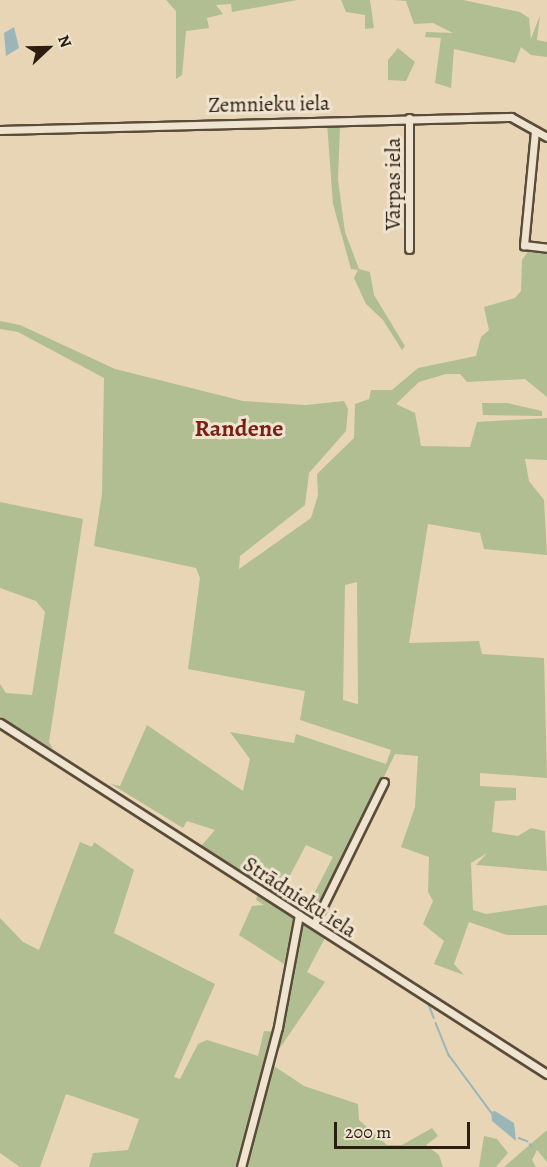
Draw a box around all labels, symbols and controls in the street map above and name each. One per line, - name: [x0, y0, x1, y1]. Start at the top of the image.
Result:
- north arrow: [18, 18, 78, 78]
- text: N: [52, 32, 77, 51]
- street label: Zemnieku iela: [208, 90, 330, 118]
- street label: Vārpas iela: [380, 138, 406, 230]
- district label: Randene: [195, 415, 283, 443]
- street label: Strādnieku iela: [239, 851, 361, 943]
- scale bar: [337, 1110, 474, 1148]
- text: 200 m: [345, 1120, 391, 1144]

